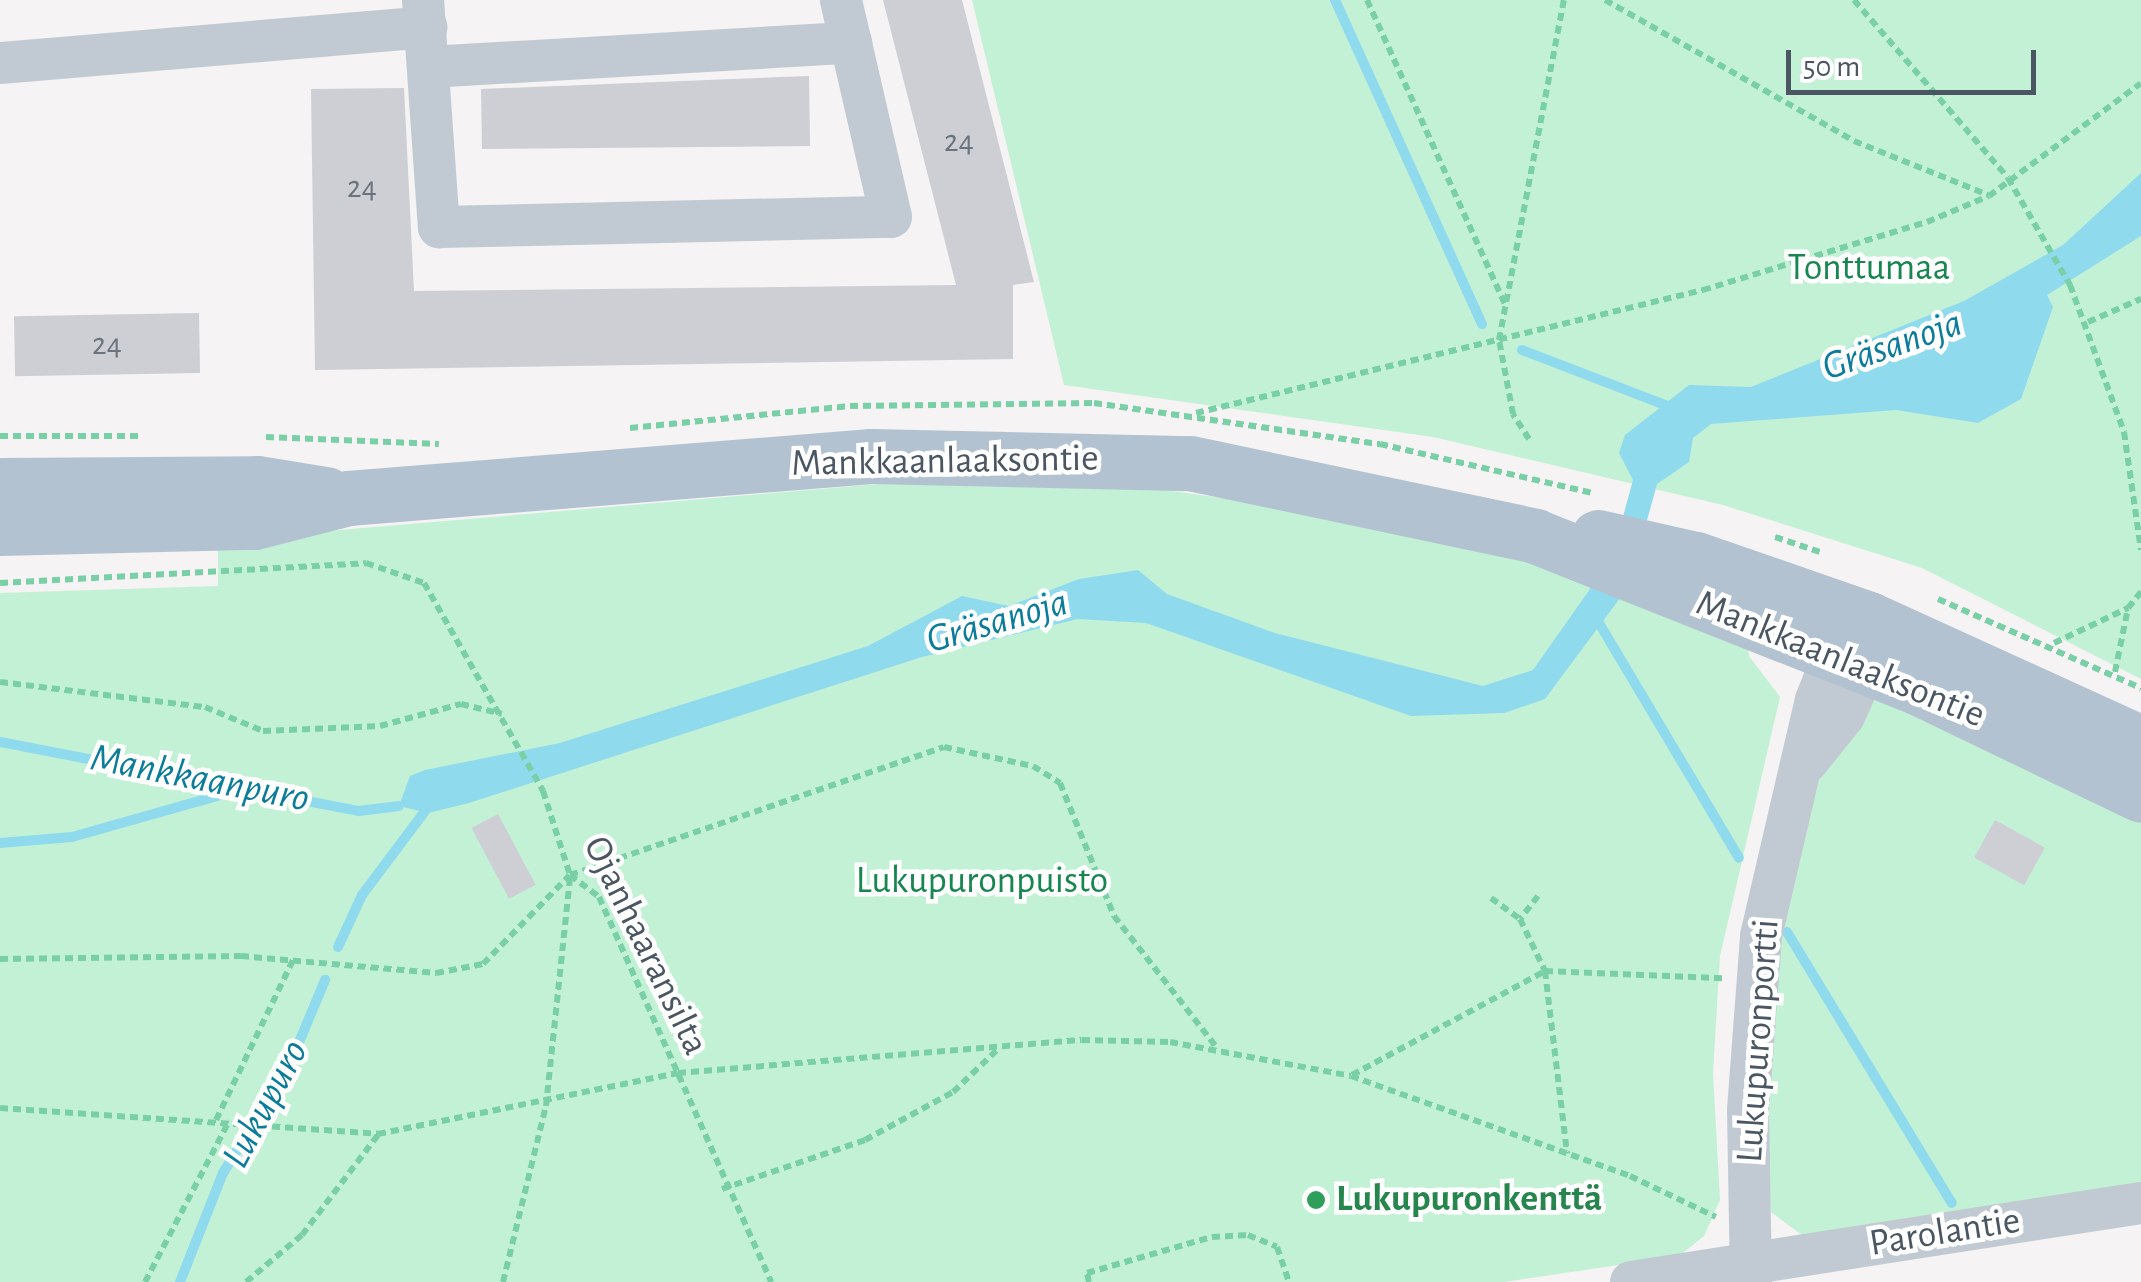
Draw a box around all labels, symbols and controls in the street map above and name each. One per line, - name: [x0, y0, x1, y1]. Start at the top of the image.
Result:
- scale bar: [1791, 30, 2041, 92]
- text: 50 m: [1803, 52, 1860, 82]
- house number: 24: [944, 122, 974, 160]
- house number: 24: [347, 168, 377, 206]
- park label: Tonttumaa: [1788, 246, 1950, 292]
- water label: Gräsanoja: [1816, 299, 1968, 391]
- house number: 24: [92, 325, 122, 363]
- street label: Mankkaanlaaksontie: [791, 437, 1099, 487]
- water label: Gräsanoja: [921, 578, 1073, 664]
- street label: Mankkaanlaaksontie: [1689, 581, 1991, 739]
- water label: Mankkaanpuro: [87, 733, 313, 823]
- street label: Ojanhaaransilta: [572, 829, 718, 1063]
- park label: Lukupuronpuisto: [856, 859, 1108, 905]
- street label: Lukupuronportti: [1728, 918, 1790, 1164]
- water label: Lukupuro: [211, 1032, 319, 1176]
- place label: Lukupuronkenttä: [1336, 1177, 1602, 1223]
- marker: Lukupuronkenttä: [1305, 1189, 1327, 1211]
- street label: Parolantie: [1866, 1199, 2024, 1267]

